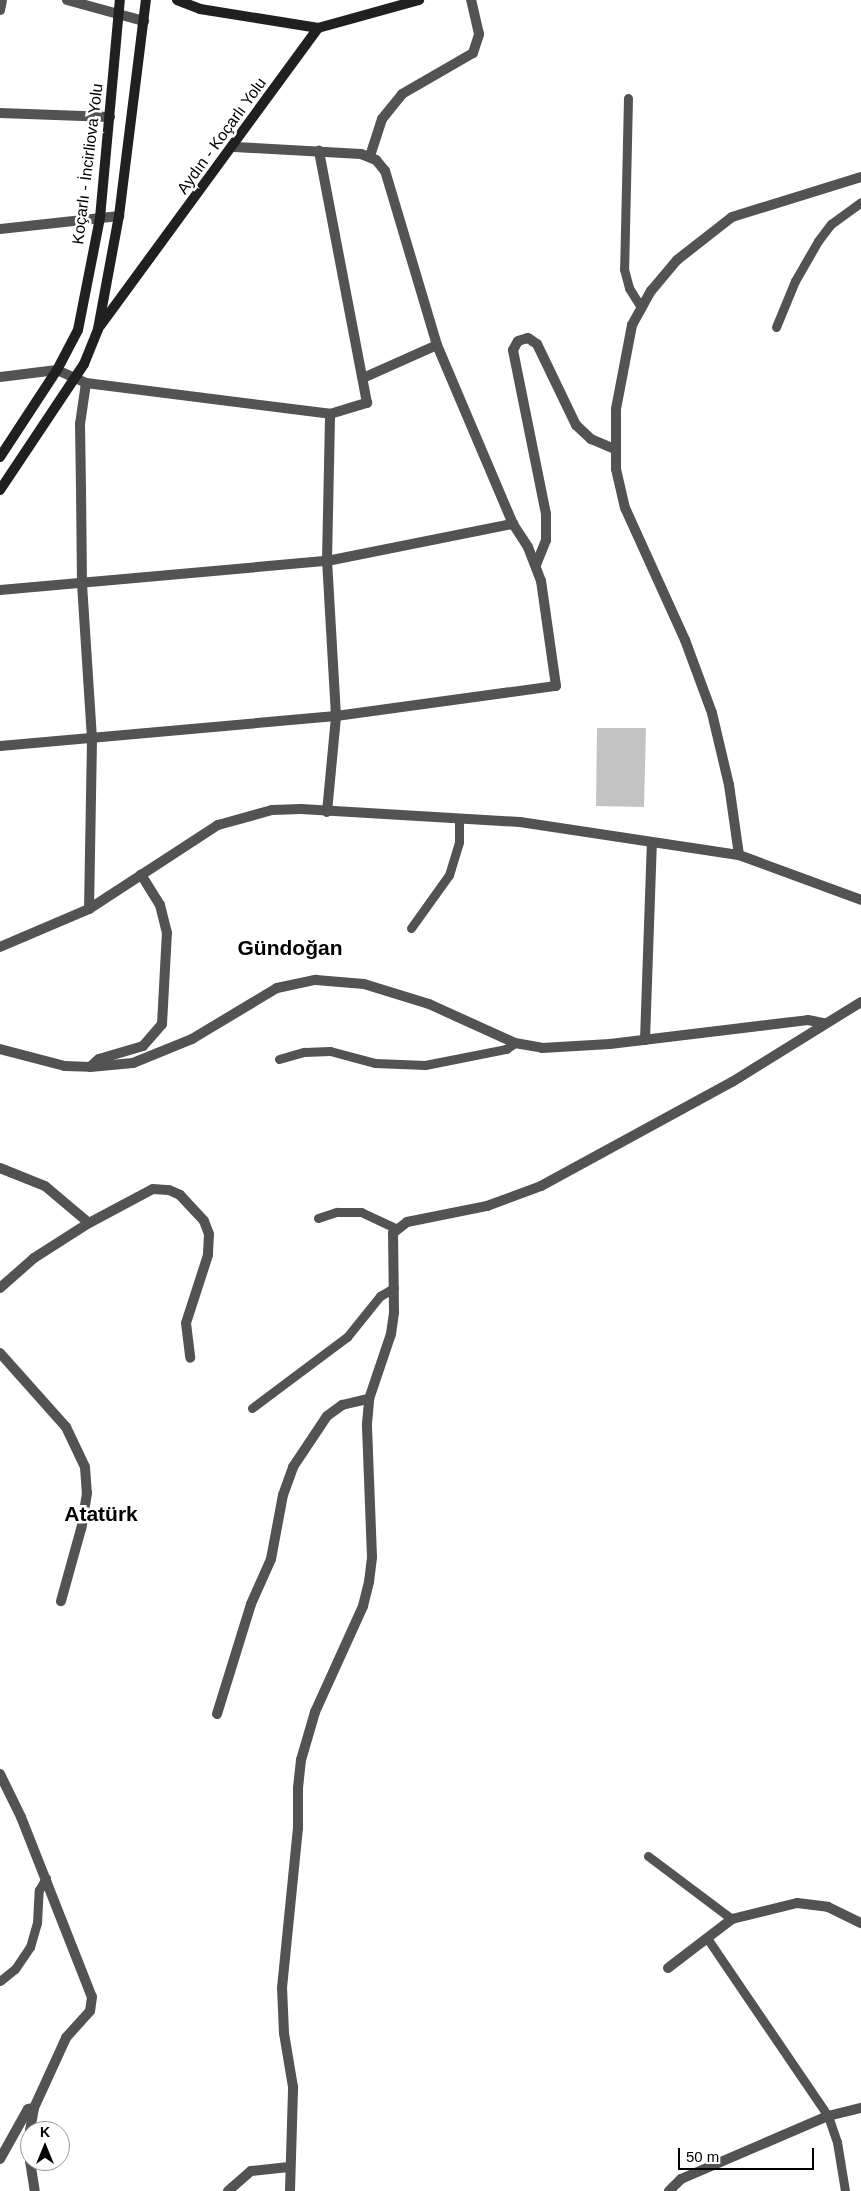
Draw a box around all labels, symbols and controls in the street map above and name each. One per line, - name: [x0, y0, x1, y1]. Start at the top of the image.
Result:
- street label: Aydın - Koçarlı Yolu: [173, 74, 271, 198]
- street label: Koçarlı - İncirliova Yolu: [69, 82, 107, 246]
- district label: Gündoğan: [238, 935, 342, 961]
- district label: Atatürk: [64, 1501, 138, 1527]
- north arrow: [20, 2121, 70, 2171]
- text: K: [40, 2124, 50, 2140]
- scale bar: [681, 2138, 817, 2170]
- text: 50 m: [686, 2148, 719, 2165]

